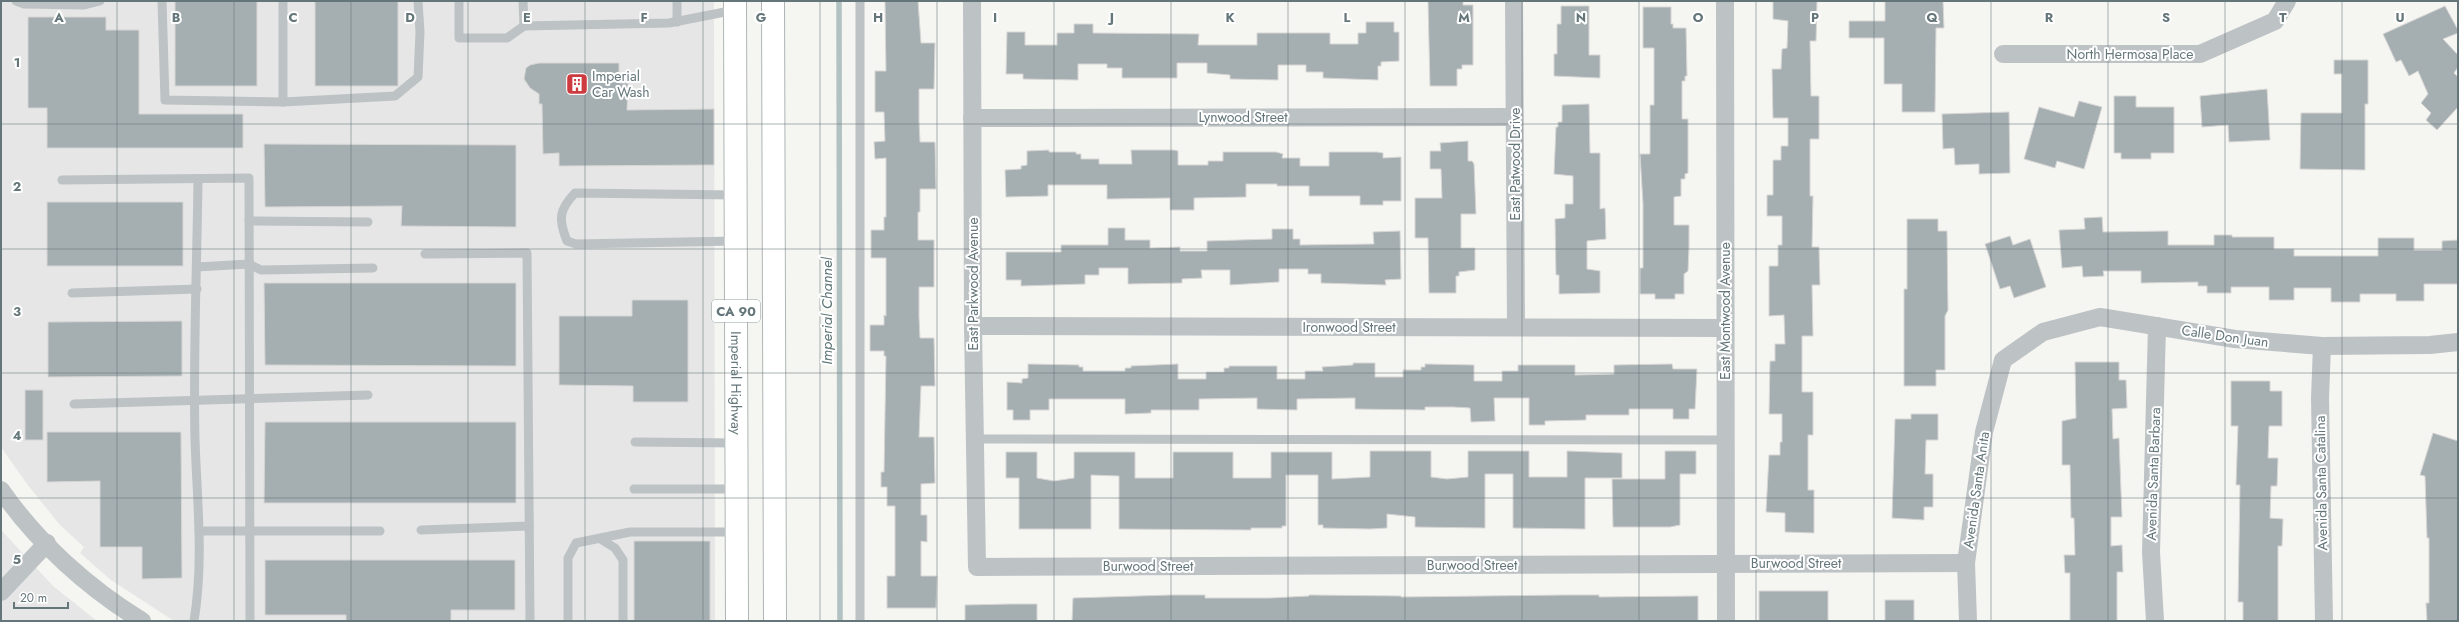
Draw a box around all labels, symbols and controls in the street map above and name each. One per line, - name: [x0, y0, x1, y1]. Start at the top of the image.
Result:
- text: A: [53, 8, 64, 27]
- text: B: [172, 8, 181, 27]
- text: C: [288, 8, 298, 27]
- text: D: [405, 8, 415, 27]
- text: E: [523, 8, 531, 27]
- text: F: [640, 8, 648, 27]
- text: G: [756, 8, 767, 27]
- text: H: [873, 8, 883, 27]
- text: I: [993, 8, 997, 27]
- text: J: [1107, 8, 1114, 27]
- text: K: [1225, 8, 1235, 27]
- text: L: [1344, 8, 1351, 27]
- text: M: [1458, 8, 1470, 27]
- text: N: [1576, 8, 1586, 27]
- text: O: [1693, 8, 1704, 27]
- text: P: [1811, 8, 1819, 27]
- text: Q: [1926, 8, 1938, 27]
- text: R: [2045, 8, 2054, 27]
- text: S: [2162, 8, 2170, 27]
- text: T: [2279, 8, 2287, 27]
- text: U: [2395, 8, 2405, 27]
- street label: North Hermosa Place: [2067, 44, 2193, 64]
- text: 1: [14, 53, 20, 72]
- place label: Imperial Car Wash: [592, 66, 650, 102]
- building icon: Imperial Car Wash: [564, 71, 590, 97]
- street label: Lynwood Street: [1198, 107, 1288, 127]
- street label: East Patwood Drive: [1505, 108, 1525, 220]
- text: 2: [13, 177, 21, 196]
- street label: East Parkwood Avenue: [963, 217, 983, 351]
- street label: East Montwood Avenue: [1715, 242, 1735, 380]
- water label: Imperial Channel: [816, 257, 838, 365]
- road number: CA 90: [712, 300, 760, 322]
- text: 3: [13, 302, 21, 321]
- street label: Ironwood Street: [1302, 317, 1396, 337]
- street label: Calle Don Juan: [2180, 320, 2270, 352]
- street label: Imperial Highway: [726, 331, 746, 436]
- street label: Avenida Santa Barbara: [2141, 407, 2165, 541]
- street label: Avenida Santa Catalina: [2310, 415, 2332, 551]
- text: 4: [12, 426, 22, 445]
- street label: Avenida Santa Anita: [1958, 430, 1994, 550]
- text: 5: [13, 550, 21, 569]
- street label: Burwood Street: [1751, 553, 1842, 573]
- street label: Burwood Street: [1427, 555, 1518, 575]
- street label: Burwood Street: [1103, 556, 1194, 576]
- scale bar: [14, 584, 68, 610]
- text: 20 m: [20, 589, 47, 607]

